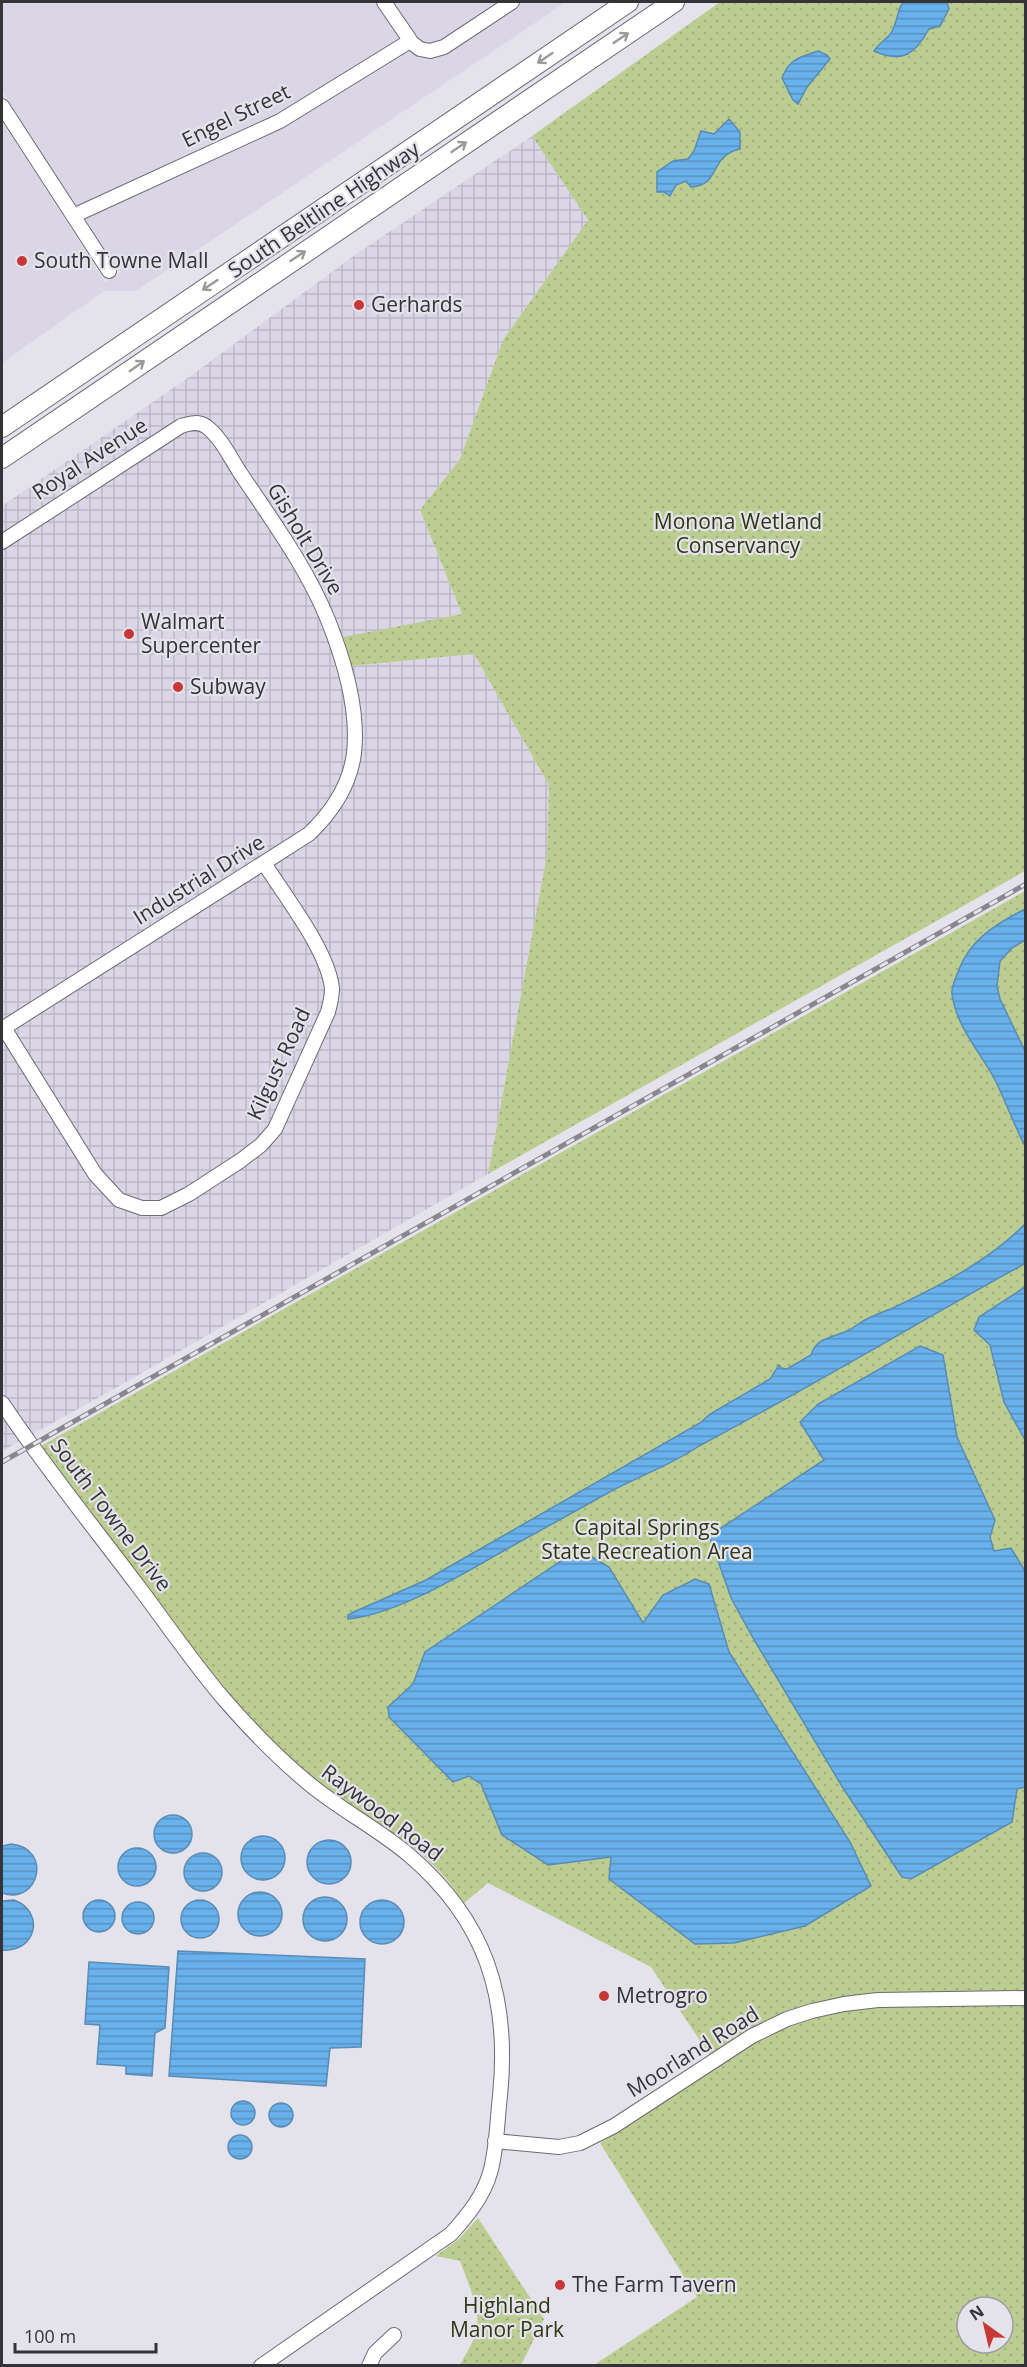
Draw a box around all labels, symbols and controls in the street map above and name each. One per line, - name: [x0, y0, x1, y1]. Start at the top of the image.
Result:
- one-way arrow: [612, 32, 628, 44]
- one-way arrow: [538, 52, 554, 64]
- street label: Engel Street: [177, 77, 294, 153]
- street label: South Beltline Highway: [222, 134, 425, 284]
- one-way arrow: [451, 141, 467, 153]
- place label: South Towne Mall: [34, 246, 209, 274]
- one-way arrow: [289, 250, 306, 262]
- marker: South Towne Mall: [15, 254, 29, 268]
- one-way arrow: [202, 279, 219, 292]
- place label: Gerhards: [371, 290, 463, 318]
- marker: Gerhards: [352, 298, 366, 312]
- one-way arrow: [128, 360, 144, 372]
- street label: Royal Avenue: [27, 411, 152, 506]
- street label: Gisholt Drive: [261, 477, 350, 600]
- park label: Monona Wetland Conservancy: [654, 507, 822, 559]
- place label: Walmart Supercenter: [141, 607, 262, 659]
- marker: Walmart Supercenter: [122, 627, 136, 641]
- place label: Subway: [190, 672, 266, 700]
- marker: Subway: [171, 680, 185, 694]
- street label: Industrial Drive: [128, 828, 269, 931]
- street label: Kilgust Road: [240, 1003, 316, 1124]
- street label: South Towne Drive: [45, 1432, 179, 1597]
- park label: Capital Springs State Recreation Area: [541, 1513, 753, 1565]
- street label: Raywood Road: [316, 1757, 449, 1867]
- place label: Metrogro: [616, 1981, 708, 2009]
- marker: Metrogro: [597, 1989, 611, 2003]
- street label: Moorland Road: [621, 1999, 764, 2103]
- place label: The Farm Tavern: [572, 2270, 737, 2298]
- marker: The Farm Tavern: [553, 2278, 567, 2292]
- park label: Highland Manor Park: [450, 2291, 564, 2343]
- north arrow: [955, 2295, 1015, 2355]
- text: N: [965, 2300, 988, 2325]
- scale bar: [15, 2316, 156, 2354]
- text: 100 m: [24, 2324, 76, 2348]

